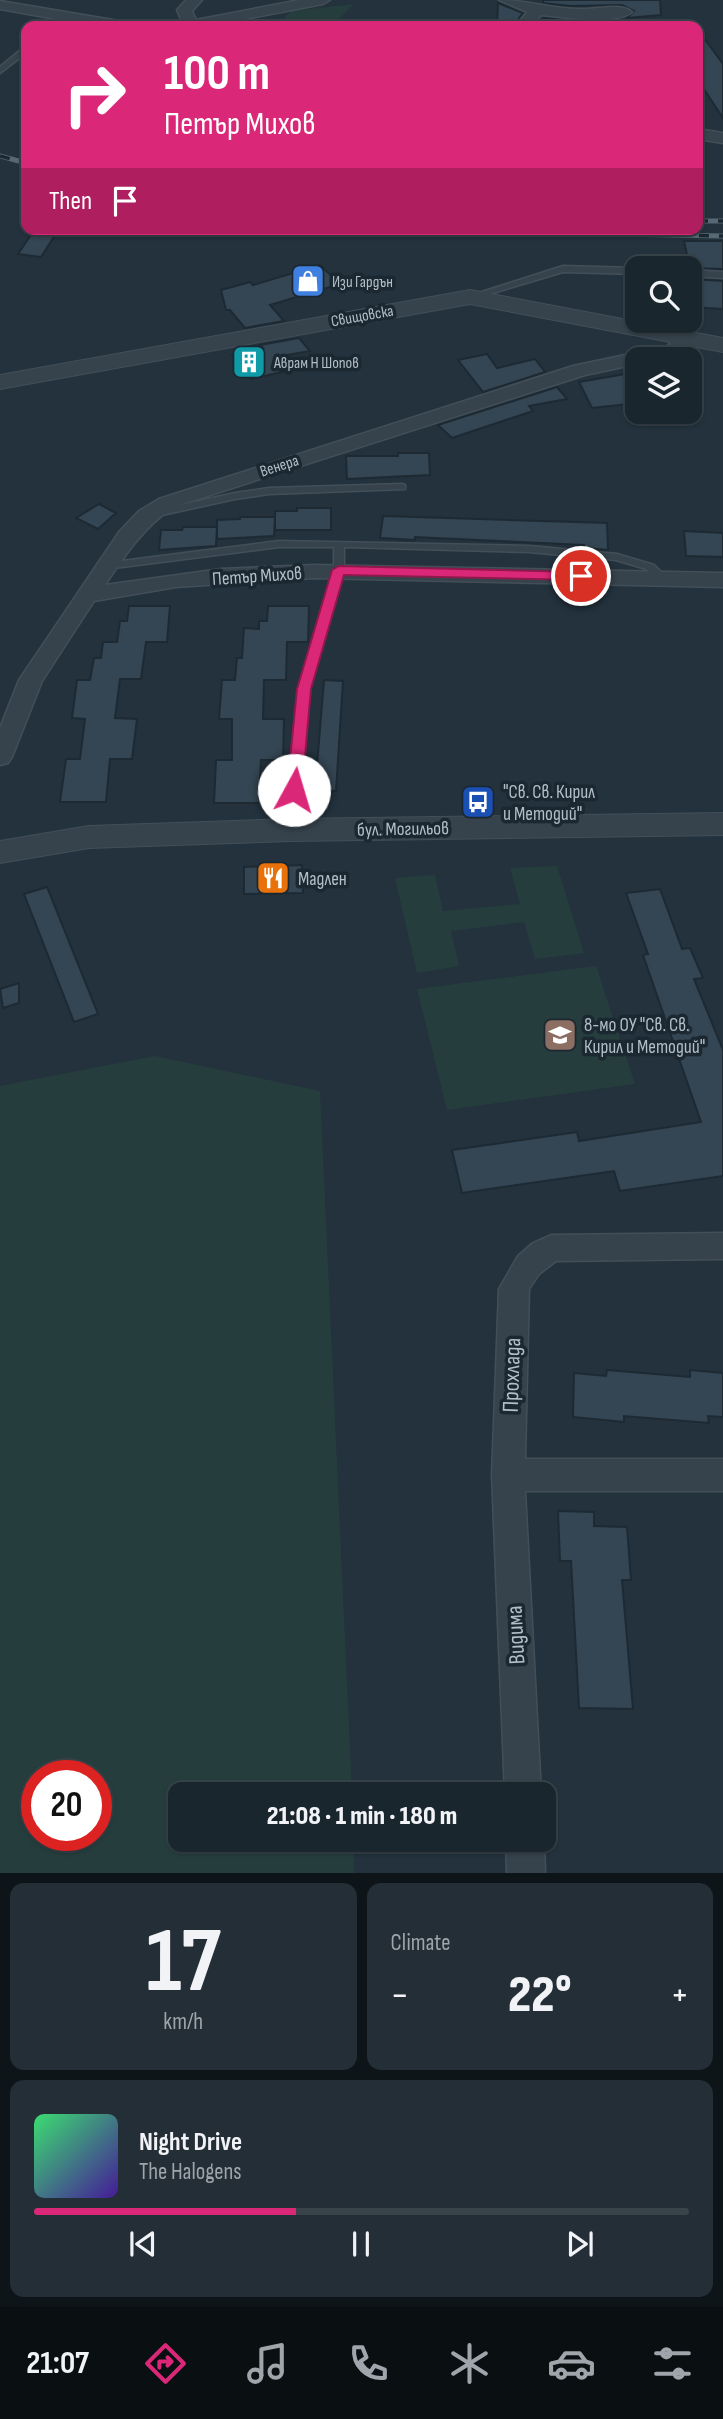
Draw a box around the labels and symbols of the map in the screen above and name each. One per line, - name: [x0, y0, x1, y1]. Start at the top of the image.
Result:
- shop icon: Изи Гардън: [289, 262, 327, 300]
- place label: Изи Гардън: [332, 273, 393, 292]
- street label: Свищовска: [330, 302, 395, 331]
- building icon: Аврам Н Шопов: [230, 343, 268, 381]
- place label: Аврам Н Шопов: [273, 354, 359, 373]
- street label: Венера: [258, 451, 301, 482]
- pin: [551, 546, 611, 606]
- street label: Петър Михов: [211, 562, 303, 591]
- position arrow: [257, 753, 331, 827]
- place label: "Св. Св. Кирил и Методий": [503, 781, 595, 826]
- bus stop icon: "Св. Св. Кирил и Методий": [459, 783, 497, 821]
- street label: бул. Могильов: [357, 817, 449, 842]
- restaurant icon: Мадлен: [254, 859, 292, 897]
- place label: Мадлен: [298, 868, 347, 891]
- place label: 8-мо ОУ "Св. Св. Кирил и Методий": [584, 1014, 705, 1059]
- school or university icon: 8-мо ОУ "Св. Св. Кирил и Методий": [541, 1016, 579, 1054]
- street label: Прохлада: [497, 1337, 527, 1413]
- street label: Видима: [500, 1605, 532, 1665]
- speed limit sign: 20: [21, 1760, 112, 1851]

